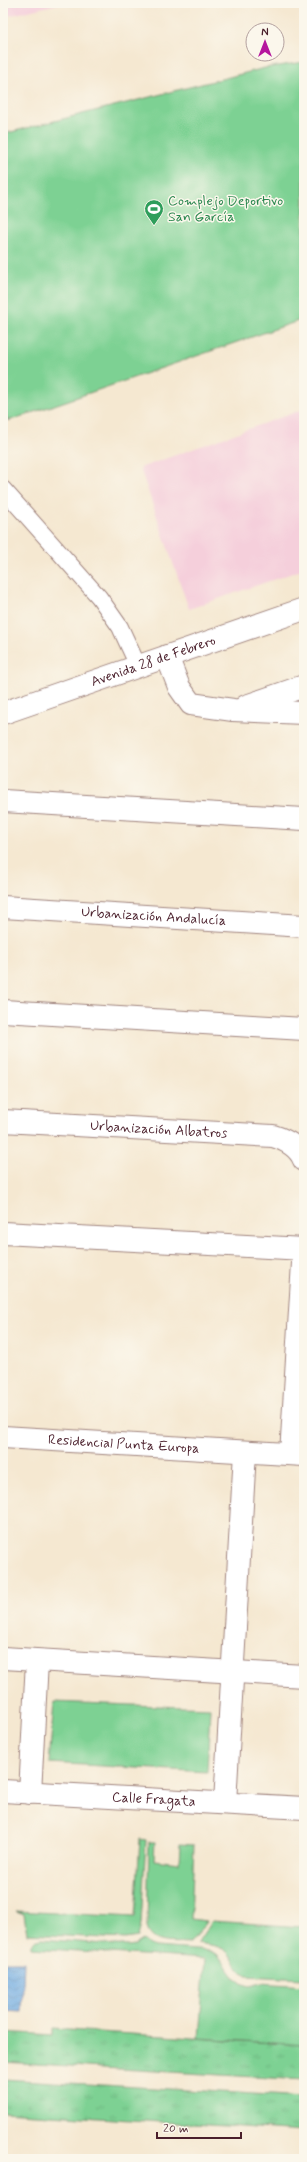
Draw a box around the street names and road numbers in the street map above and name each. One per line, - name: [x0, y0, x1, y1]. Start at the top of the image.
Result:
- street label: Avenida 28 de Febrero: [88, 631, 218, 691]
- street label: Urbanización Andalucía: [81, 903, 227, 930]
- street label: Urbanización Albatros: [90, 1117, 228, 1142]
- street label: Residencial Punta Europa: [47, 1431, 200, 1458]
- street label: Calle Fragata: [111, 1788, 196, 1811]

